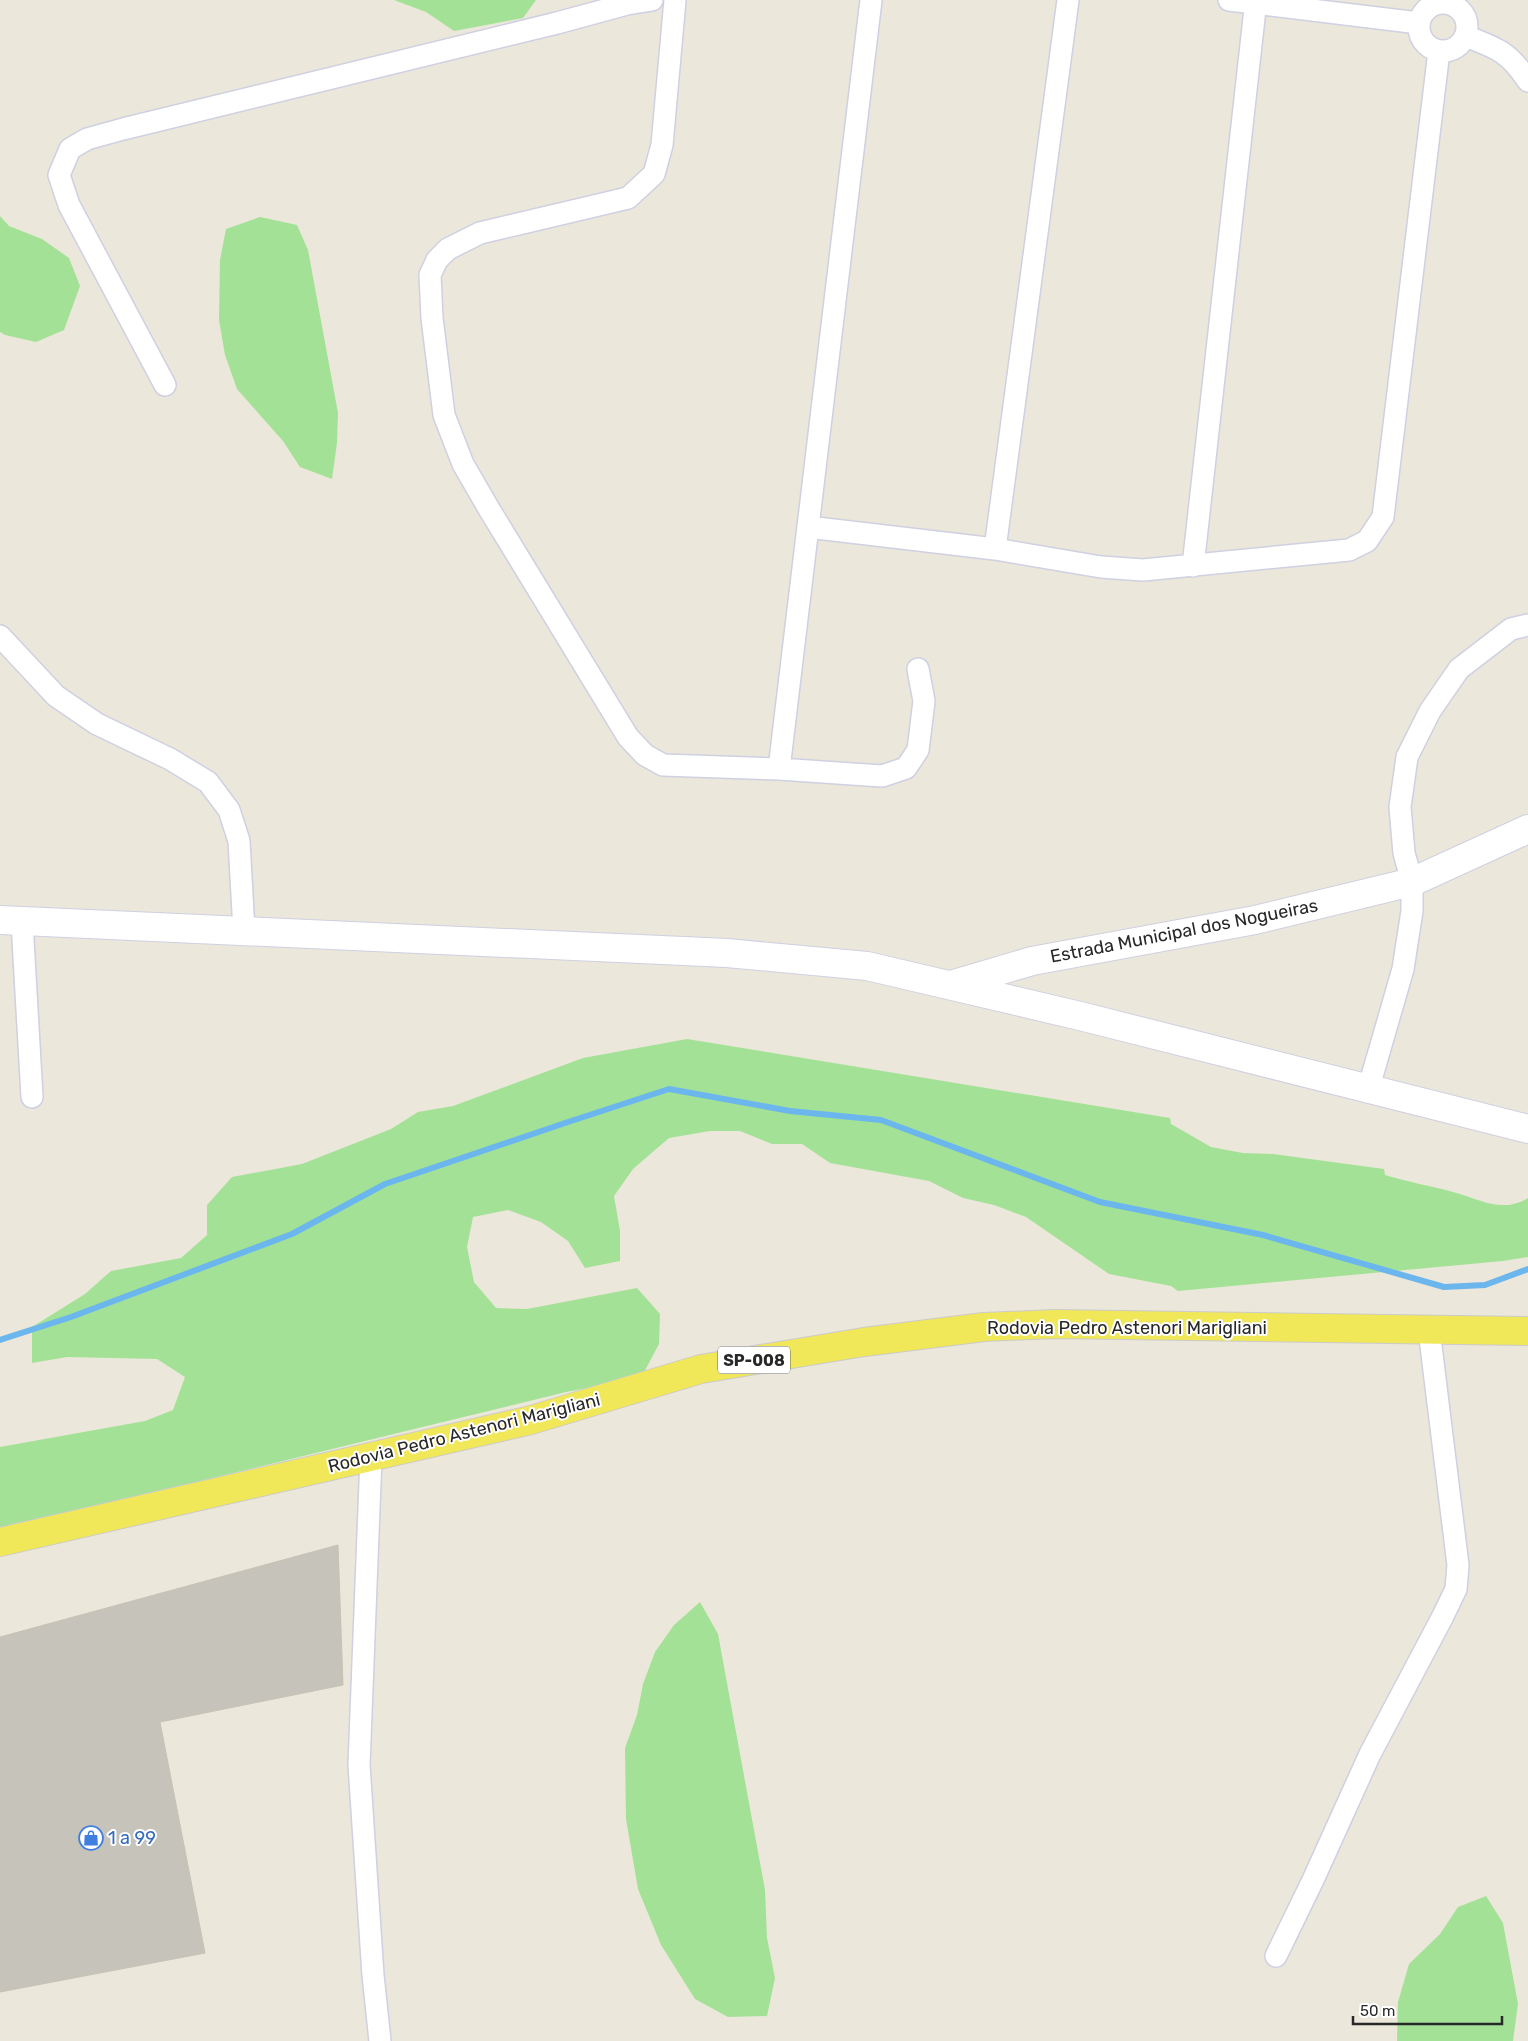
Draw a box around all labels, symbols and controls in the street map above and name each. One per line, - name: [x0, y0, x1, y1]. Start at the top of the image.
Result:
- street label: Estrada Municipal dos Nogueiras: [1048, 894, 1320, 968]
- street label: Rodovia Pedro Astenori Marigliani: [987, 1317, 1267, 1339]
- road number: SP-008: [718, 1346, 790, 1374]
- street label: Rodovia Pedro Astenori Marigliani: [326, 1388, 602, 1478]
- shop icon: 1 a 99: [78, 1825, 104, 1851]
- place label: 1 a 99: [108, 1827, 156, 1849]
- scale bar: [1353, 1994, 1502, 2026]
- text: 50 m: [1360, 2002, 1395, 2020]

